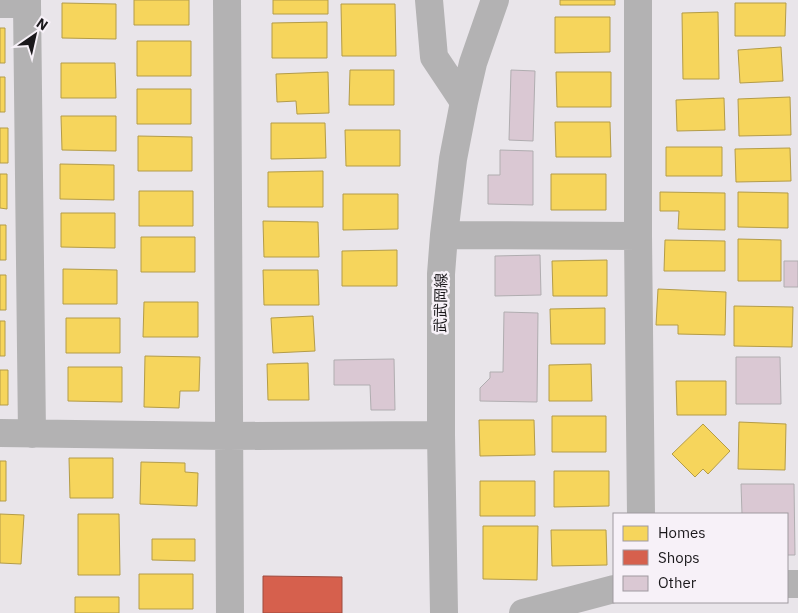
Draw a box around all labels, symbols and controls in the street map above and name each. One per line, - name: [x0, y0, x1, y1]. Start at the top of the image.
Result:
- north arrow: [10, 10, 60, 60]
- text: N: [33, 14, 52, 35]
- street label: 武武岡線: [430, 273, 451, 333]
- legend: [613, 513, 788, 603]
- text: Homes: [658, 523, 706, 542]
- text: Shops: [658, 548, 700, 567]
- text: Other: [658, 573, 697, 592]

